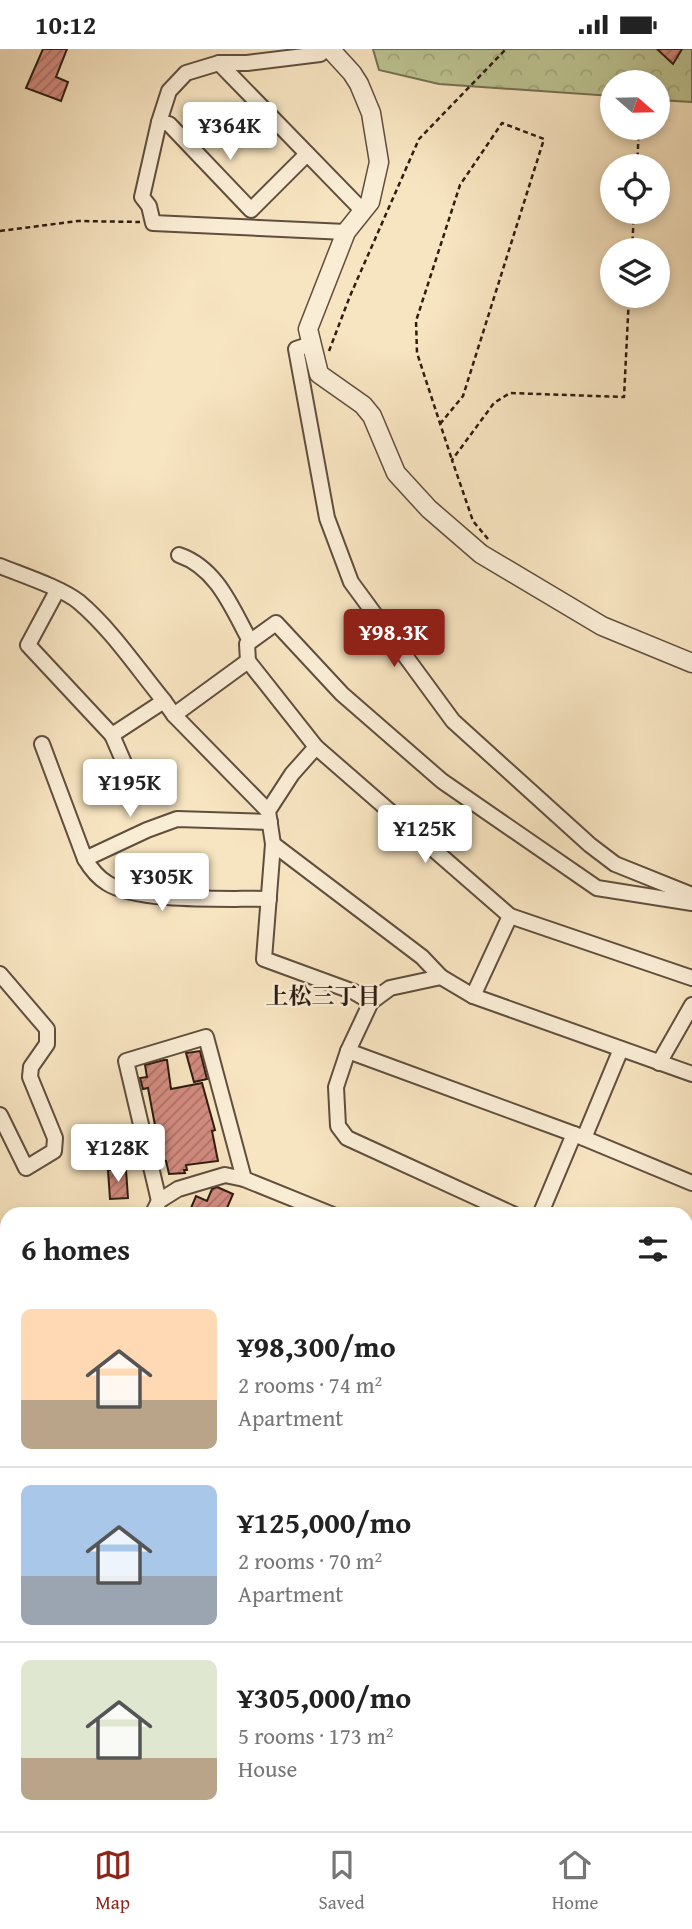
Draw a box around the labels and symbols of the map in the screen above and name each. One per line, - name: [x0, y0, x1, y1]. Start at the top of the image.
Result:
- north arrow: [600, 70, 670, 140]
- pin: ¥364K: [181, 103, 279, 162]
- pin: ¥98.3K: [337, 609, 451, 669]
- pin: ¥195K: [81, 759, 179, 819]
- pin: ¥125K: [376, 805, 474, 865]
- pin: ¥305K: [113, 853, 211, 913]
- district label: 上松三丁目: [266, 979, 381, 1012]
- pin: ¥128K: [69, 1125, 167, 1184]

